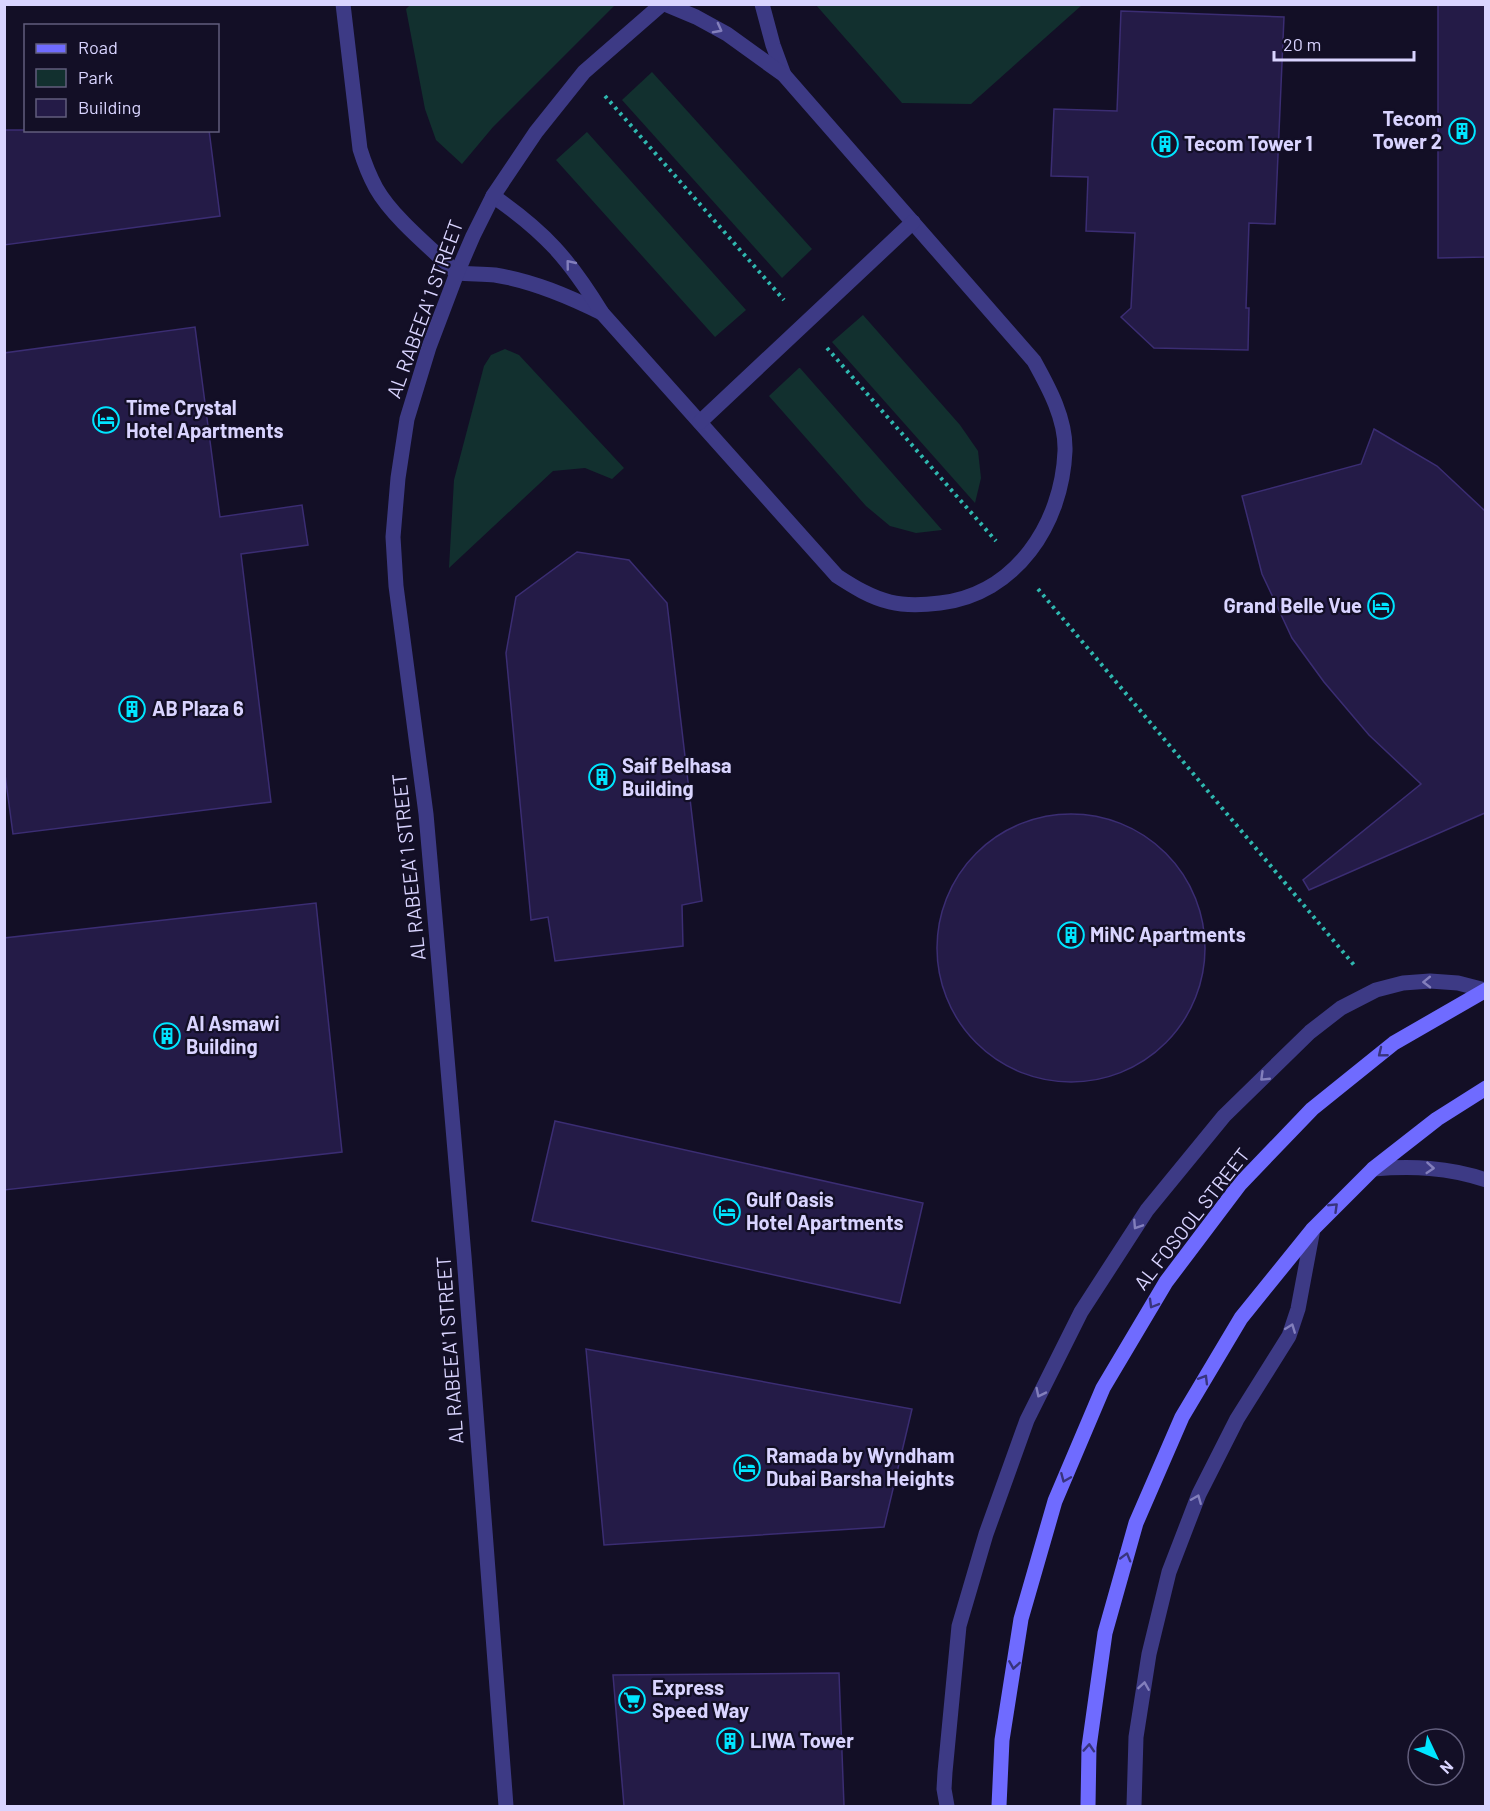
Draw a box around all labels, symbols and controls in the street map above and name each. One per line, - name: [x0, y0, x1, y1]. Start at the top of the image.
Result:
- one-way arrow: [711, 22, 722, 33]
- legend: [24, 24, 219, 132]
- scale bar: [1274, 24, 1414, 62]
- text: 20 m: [1283, 33, 1321, 55]
- text: Road: [78, 36, 118, 58]
- text: Park: [78, 66, 113, 88]
- text: Building: [78, 96, 141, 118]
- place label: Tecom Tower 2: [1373, 106, 1442, 153]
- building icon: Tecom Tower 2: [1447, 116, 1477, 146]
- building icon: Tecom Tower 1: [1150, 129, 1180, 159]
- place label: Tecom Tower 1: [1184, 131, 1313, 155]
- street label: AL RABEEA' 1 STREET: [381, 216, 468, 401]
- one-way arrow: [566, 260, 577, 271]
- place label: Time Crystal Hotel Apartments: [126, 395, 284, 442]
- hotel icon: Time Crystal Hotel Apartments: [91, 405, 121, 435]
- hotel icon: Grand Belle Vue: [1366, 591, 1396, 621]
- place label: Grand Belle Vue: [1224, 593, 1362, 617]
- building icon: AB Plaza 6: [117, 694, 147, 724]
- place label: AB Plaza 6: [152, 696, 244, 720]
- place label: Saif Belhasa Building: [622, 753, 732, 800]
- building icon: Saif Belhasa Building: [587, 762, 617, 792]
- street label: AL RABEEA' 1 STREET: [386, 772, 430, 962]
- building icon: MiNC Apartments: [1056, 920, 1086, 950]
- place label: MiNC Apartments: [1090, 922, 1246, 946]
- one-way arrow: [1423, 976, 1432, 988]
- place label: Al Asmawi Building: [186, 1011, 280, 1058]
- building icon: Al Asmawi Building: [152, 1021, 182, 1051]
- one-way arrow: [1378, 1045, 1389, 1056]
- one-way arrow: [1261, 1070, 1272, 1081]
- street label: AL FOSOOL STREET: [1128, 1143, 1254, 1294]
- one-way arrow: [1425, 1161, 1435, 1174]
- place label: Gulf Oasis Hotel Apartments: [746, 1187, 904, 1234]
- hotel icon: Gulf Oasis Hotel Apartments: [712, 1197, 742, 1227]
- one-way arrow: [1327, 1204, 1338, 1215]
- one-way arrow: [1133, 1218, 1144, 1229]
- street label: AL RABEEA' 1 STREET: [430, 1255, 468, 1445]
- one-way arrow: [1148, 1298, 1160, 1308]
- one-way arrow: [1284, 1324, 1297, 1334]
- one-way arrow: [1197, 1375, 1209, 1385]
- one-way arrow: [1036, 1387, 1047, 1398]
- place label: Ramada by Wyndham Dubai Barsha Heights: [766, 1443, 955, 1490]
- hotel icon: Ramada by Wyndham Dubai Barsha Heights: [732, 1453, 762, 1483]
- one-way arrow: [1060, 1471, 1072, 1482]
- one-way arrow: [1190, 1494, 1202, 1505]
- one-way arrow: [1119, 1552, 1132, 1562]
- one-way arrow: [1008, 1661, 1020, 1670]
- place label: Express Speed Way: [652, 1675, 749, 1722]
- one-way arrow: [1137, 1681, 1149, 1690]
- supermarket icon: Express Speed Way: [617, 1685, 647, 1715]
- building icon: LIWA Tower: [715, 1726, 745, 1756]
- north arrow: [1406, 1727, 1466, 1787]
- place label: LIWA Tower: [750, 1728, 854, 1752]
- one-way arrow: [1083, 1744, 1096, 1753]
- text: N: [1437, 1757, 1458, 1778]

